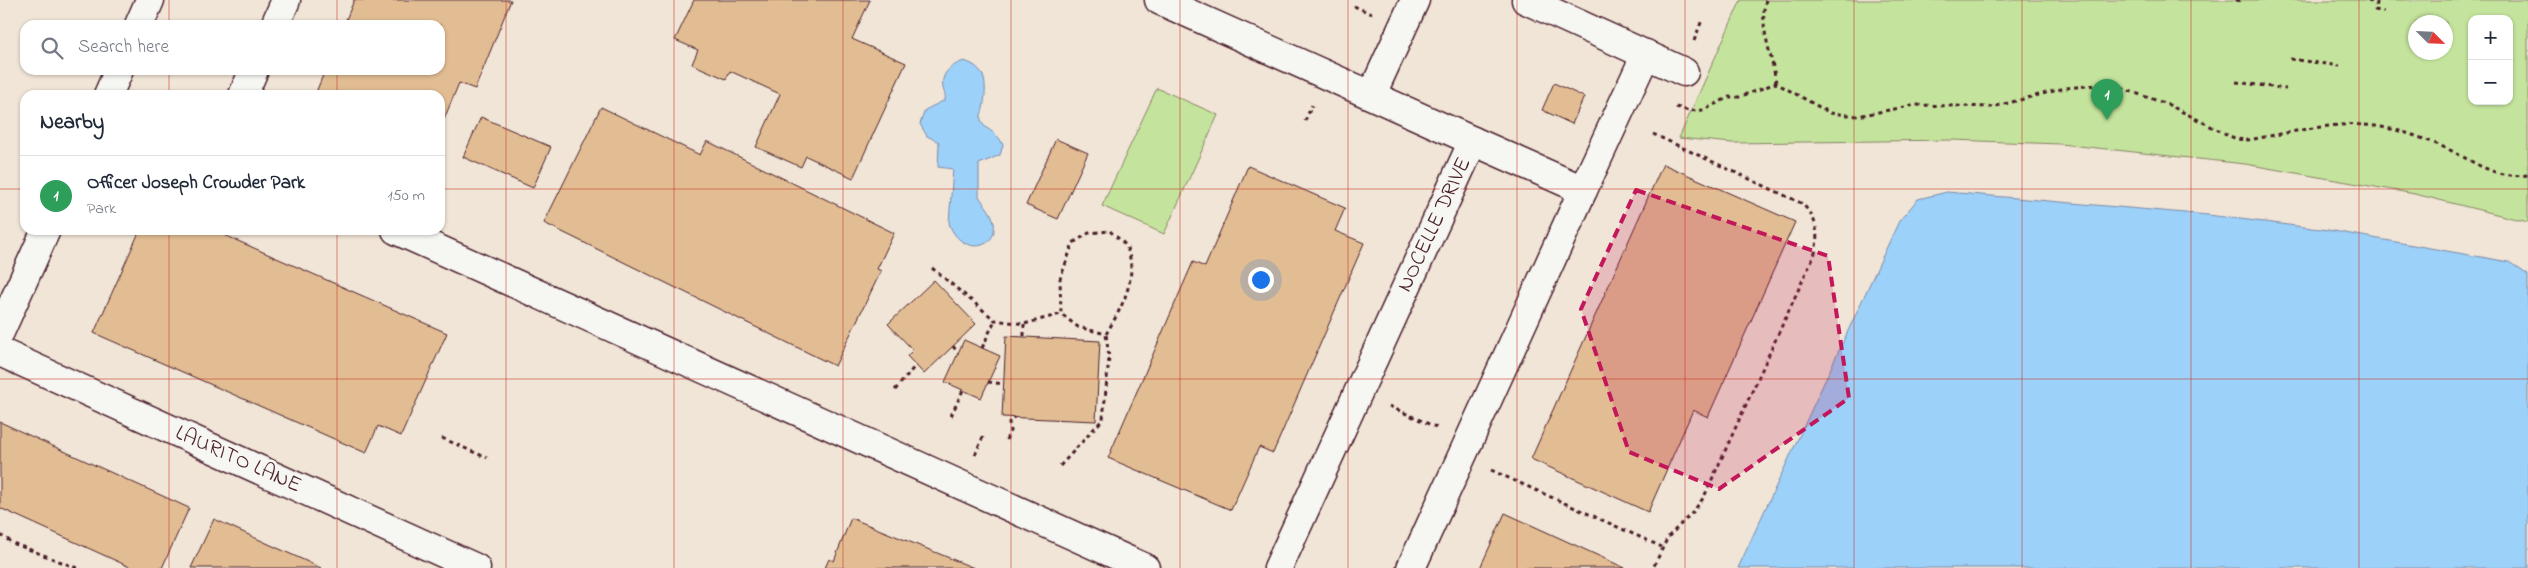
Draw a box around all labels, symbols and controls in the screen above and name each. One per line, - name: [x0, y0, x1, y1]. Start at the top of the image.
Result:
- north arrow: [2408, 15, 2453, 60]
- map controls: [2468, 15, 2513, 105]
- button: +: [2468, 15, 2513, 60]
- search box: [20, 20, 445, 75]
- icon: search: [38, 34, 66, 62]
- text: Search here: [78, 34, 169, 61]
- button: −: [2468, 60, 2513, 105]
- pin: 1: [2091, 79, 2123, 120]
- text: Nearby: [40, 108, 104, 138]
- street label: NOCELLE DRIVE: [1390, 152, 1480, 298]
- text: Officer Joseph Crowder Park: [87, 170, 305, 197]
- text: 1: [53, 184, 59, 208]
- text: 150 m: [387, 184, 425, 208]
- text: Park: [87, 197, 116, 221]
- your location: [1248, 267, 1274, 293]
- street label: LAURITO LANE: [170, 418, 306, 502]

